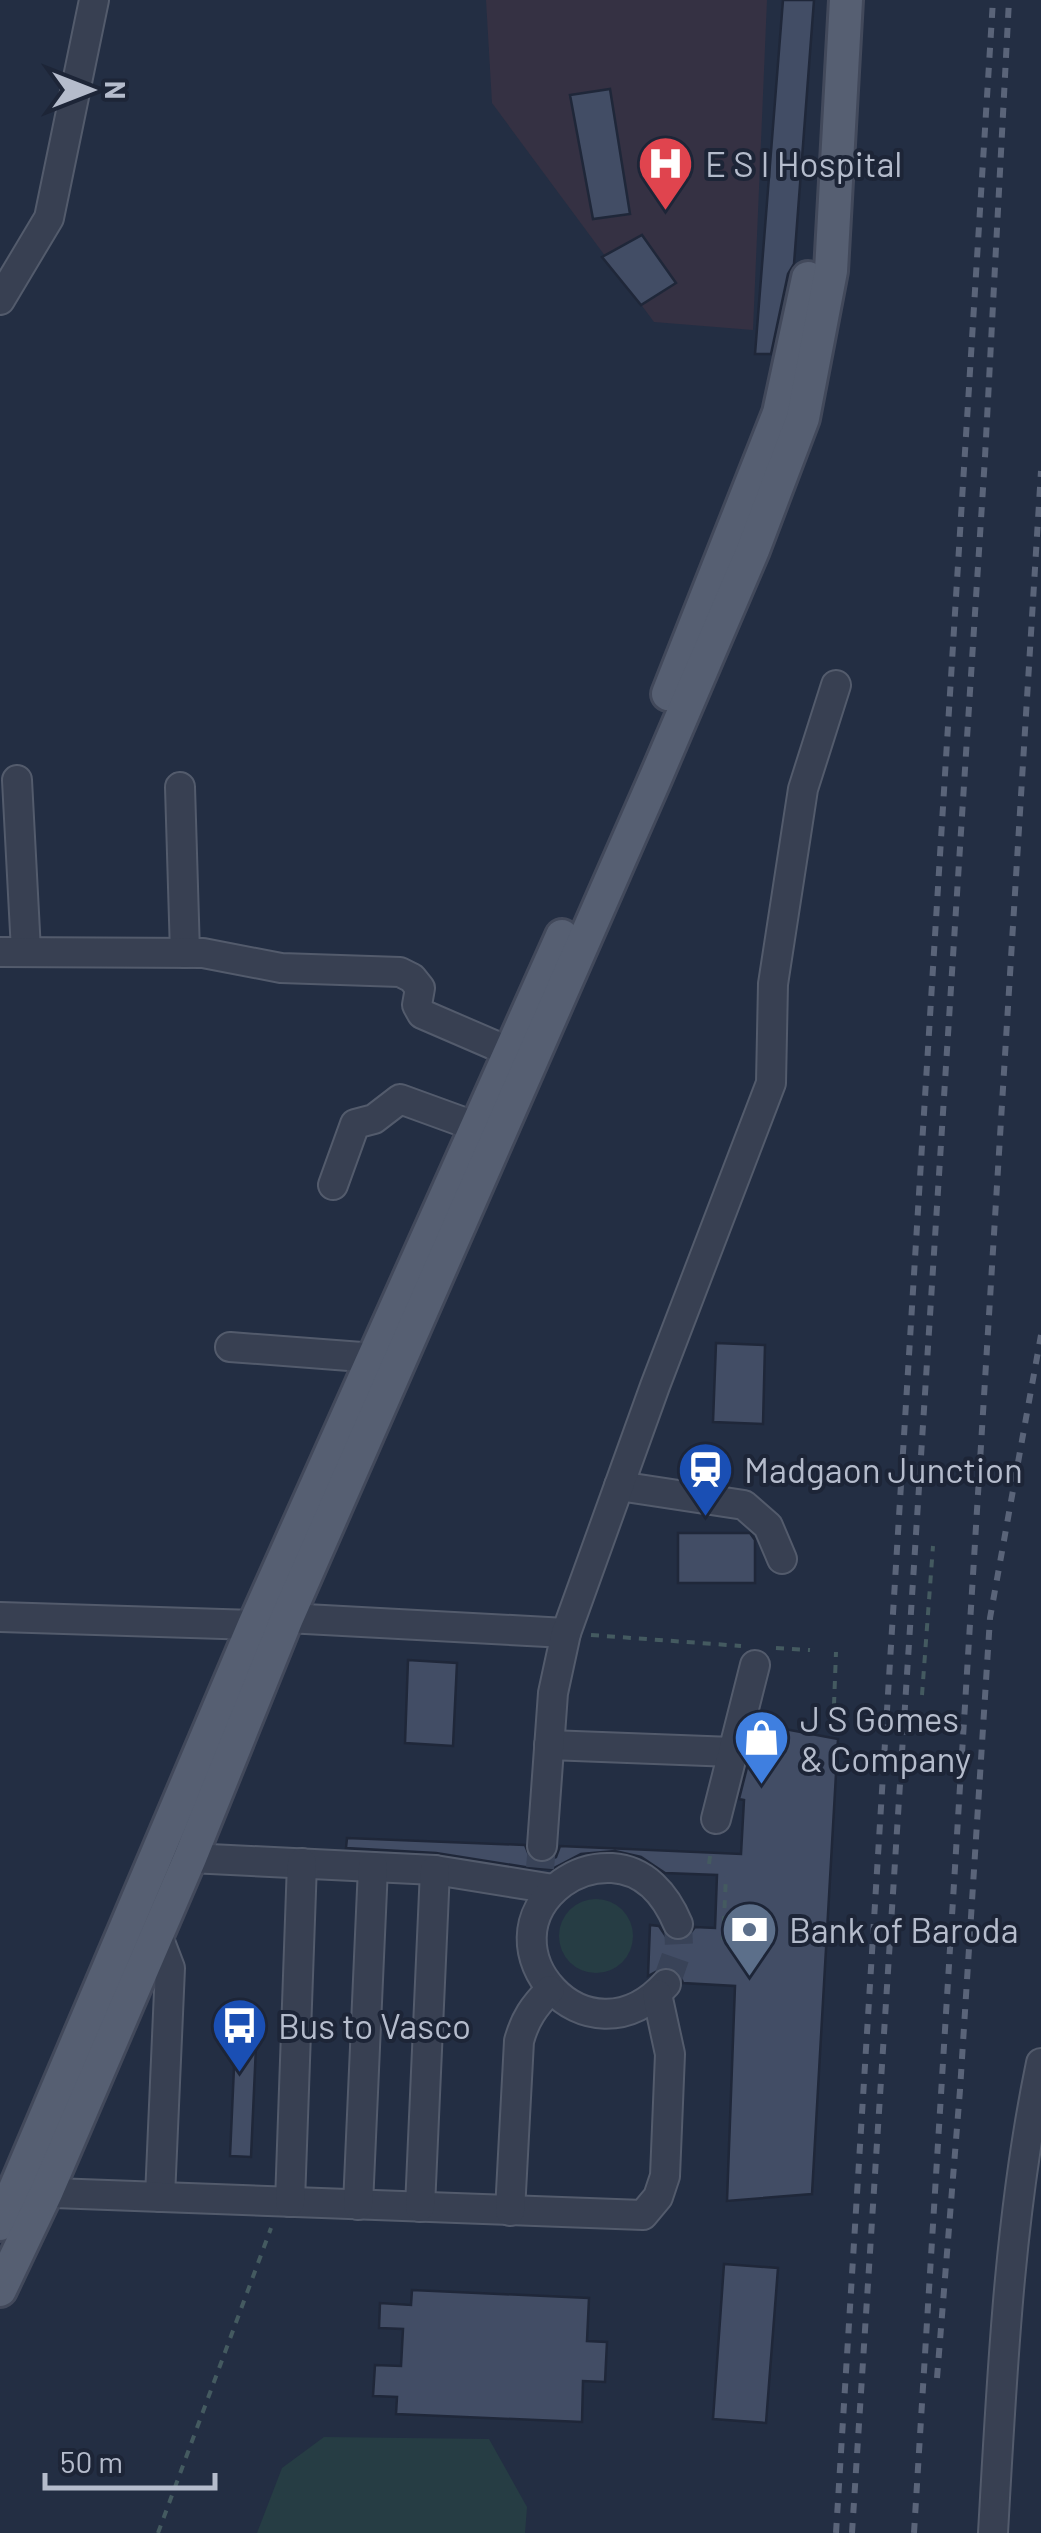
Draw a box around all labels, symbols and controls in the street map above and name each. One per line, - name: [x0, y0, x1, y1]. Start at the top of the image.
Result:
- north arrow: [40, 40, 140, 140]
- text: N: [99, 81, 133, 99]
- hospital icon: E S I Hospital: [636, 133, 696, 212]
- place label: E S I Hospital: [705, 142, 902, 184]
- station icon: Madgaon Junction: [675, 1439, 735, 1518]
- place label: Madgaon Junction: [744, 1448, 1023, 1490]
- place label: J S Gomes & Company: [800, 1697, 971, 1779]
- shop icon: J S Gomes & Company: [731, 1708, 791, 1787]
- bank icon: Bank of Baroda: [720, 1899, 780, 1978]
- place label: Bank of Baroda: [789, 1908, 1019, 1950]
- bus stop icon: Bus to Vasco: [209, 1995, 269, 2074]
- place label: Bus to Vasco: [278, 2004, 471, 2046]
- scale bar: [45, 2428, 215, 2490]
- text: 50 m: [60, 2443, 123, 2479]

